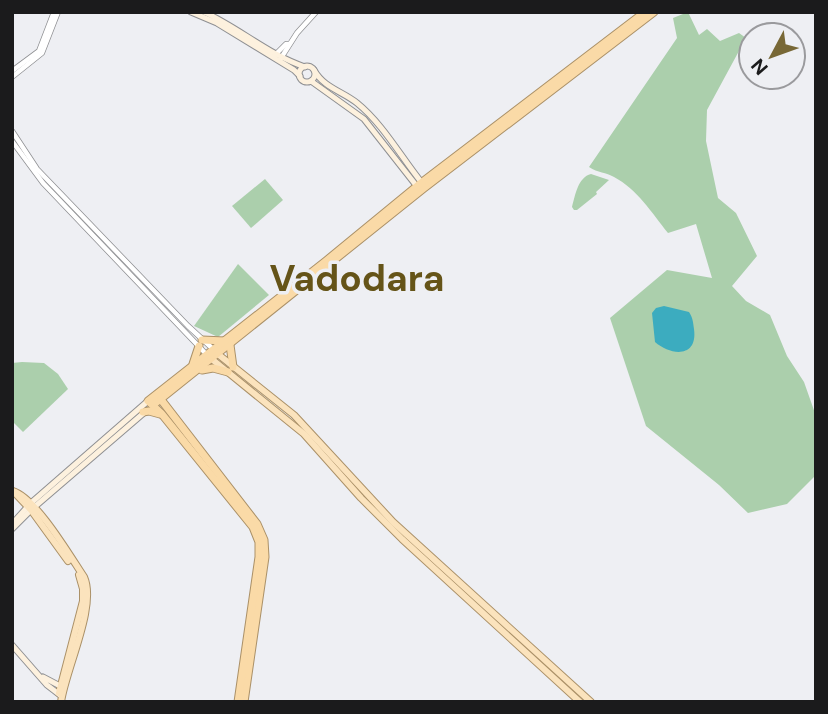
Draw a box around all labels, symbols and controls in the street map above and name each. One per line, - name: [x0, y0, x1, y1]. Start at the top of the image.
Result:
- north arrow: [737, 21, 807, 91]
- text: N: [746, 53, 774, 80]
- district label: Vadodara: [270, 254, 444, 302]

